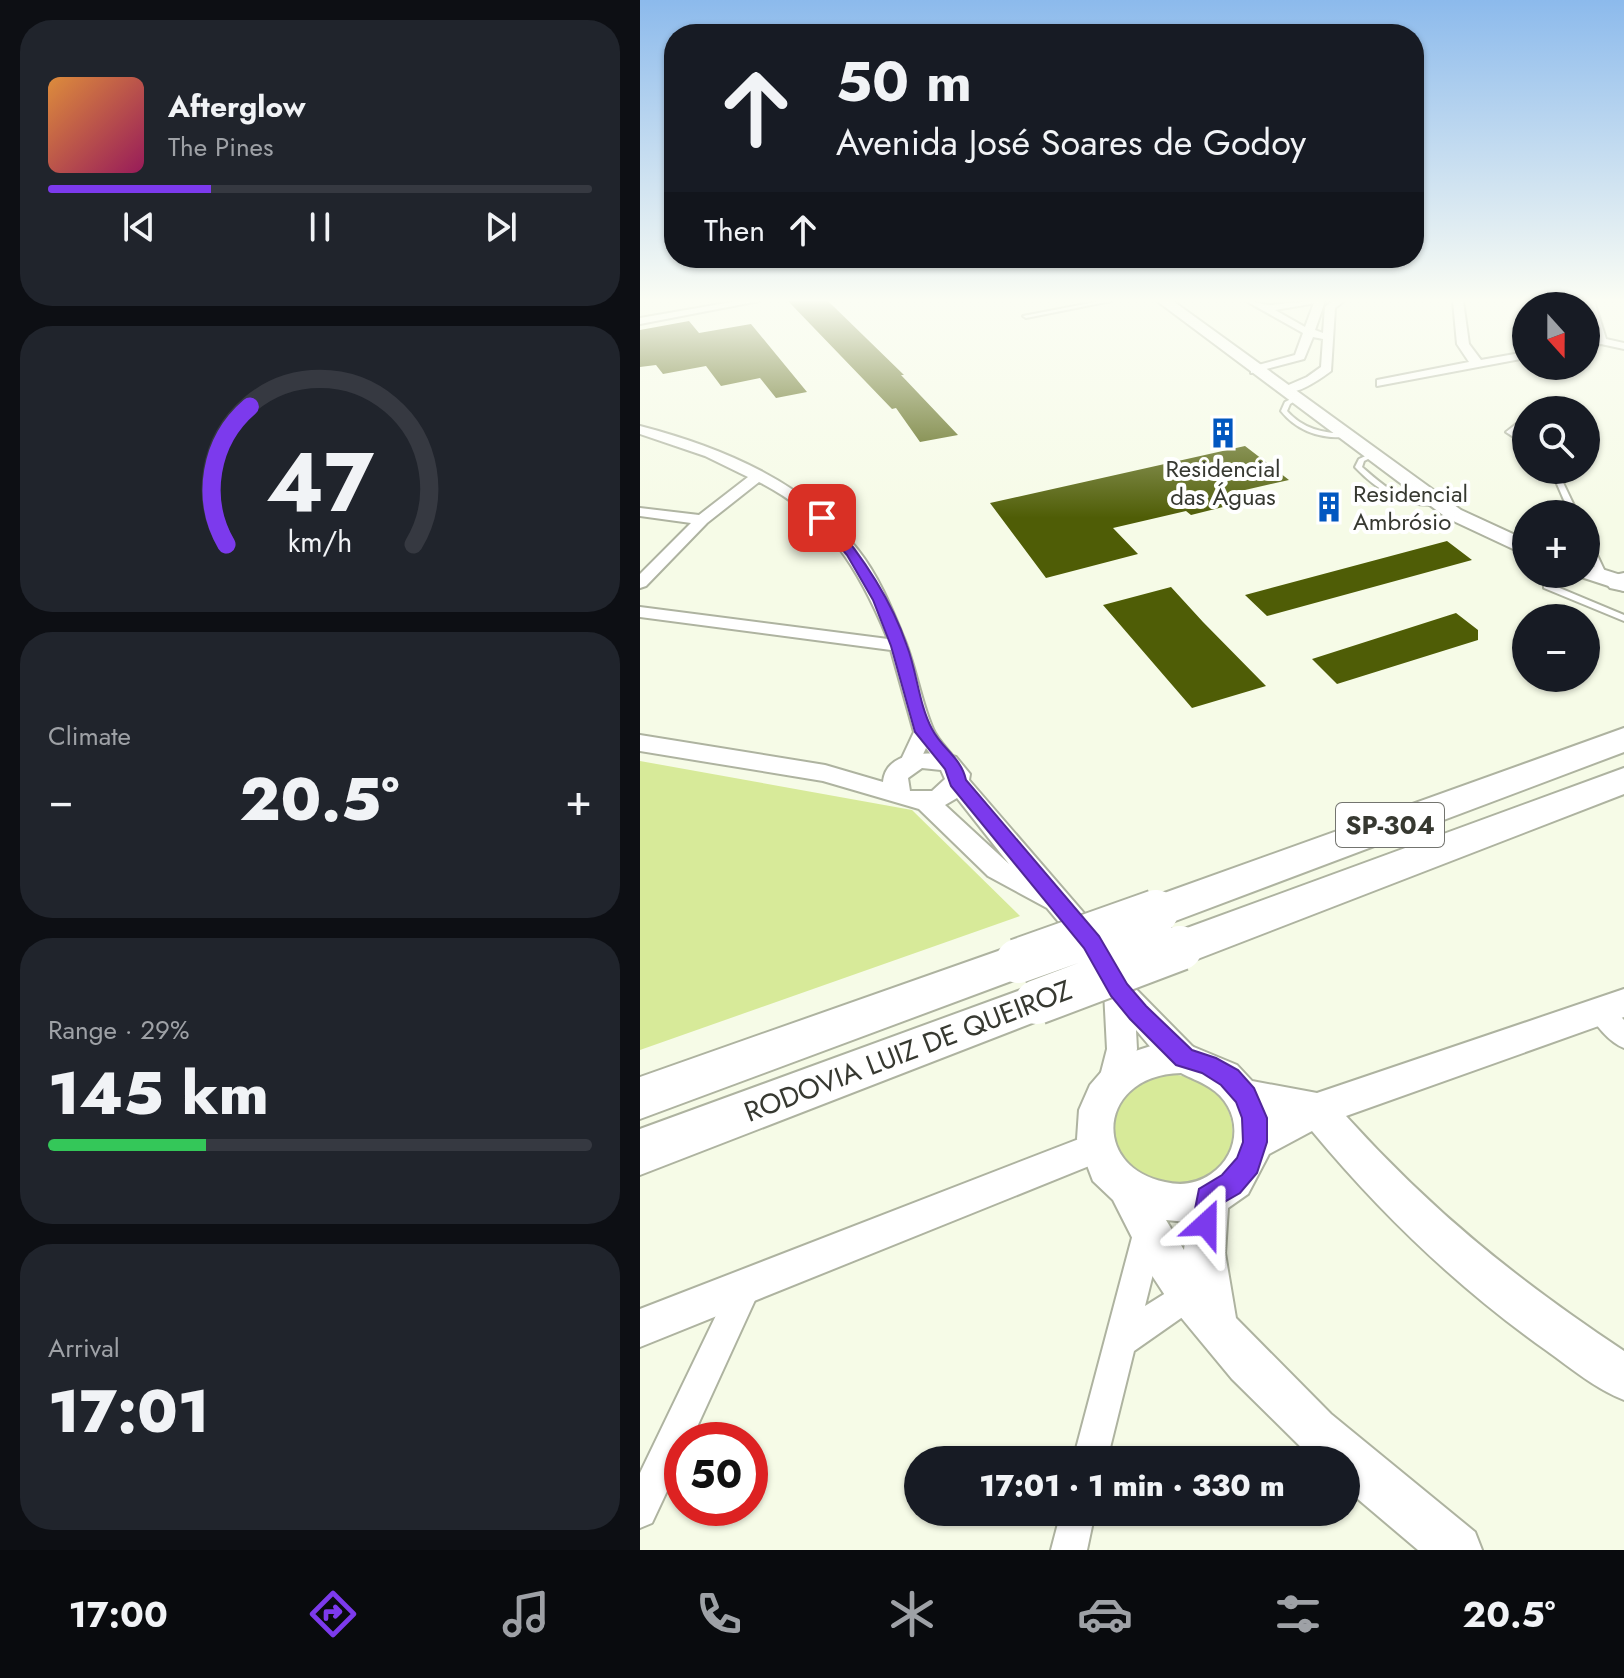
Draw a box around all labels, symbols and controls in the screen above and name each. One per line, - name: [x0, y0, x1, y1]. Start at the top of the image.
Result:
- text: 50 m: [836, 41, 972, 122]
- icon: ahead: [704, 56, 808, 160]
- text: Afterglow: [168, 85, 305, 128]
- text: Avenida José Soares de Godoy: [836, 116, 1306, 168]
- text: The Pines: [168, 128, 273, 166]
- icon: previous: [117, 205, 161, 249]
- icon: pause: [298, 205, 342, 249]
- icon: next: [479, 205, 523, 249]
- icon: ahead: [781, 208, 825, 252]
- text: Then: [704, 209, 765, 252]
- north arrow: [1512, 292, 1600, 380]
- map controls: [1512, 292, 1600, 692]
- button: search: [1512, 396, 1600, 484]
- building icon: Residencial das Águas: [1206, 416, 1240, 450]
- text: 47: [266, 422, 374, 542]
- place label: Residencial das Águas: [1165, 451, 1281, 514]
- place label: Residencial Ambrósio: [1353, 476, 1468, 539]
- pin: [788, 484, 856, 552]
- building icon: Residencial Ambrósio: [1312, 490, 1346, 524]
- icon: arrive: [800, 496, 844, 540]
- button: +: [1512, 500, 1600, 588]
- text: km/h: [288, 521, 352, 563]
- button: −: [1512, 604, 1600, 692]
- text: Climate: [48, 717, 131, 755]
- text: 20.5°: [240, 756, 399, 843]
- text: −: [48, 768, 74, 832]
- text: +: [565, 768, 592, 832]
- road number: SP-304: [1336, 803, 1444, 847]
- street label: RODOVIA LUIZ DE QUEIROZ: [738, 970, 1078, 1132]
- text: Range · 29%: [48, 1011, 190, 1049]
- text: 145 km: [48, 1050, 269, 1137]
- position arrow: [1164, 1182, 1248, 1266]
- text: Arrival: [48, 1329, 120, 1367]
- text: 17:01: [48, 1368, 209, 1455]
- speed limit sign: 50: [664, 1422, 768, 1526]
- text: 17:01 · 1 min · 330 m: [979, 1464, 1285, 1507]
- icon: directions: [305, 1586, 361, 1642]
- icon: music: [498, 1586, 554, 1642]
- icon: phone: [691, 1586, 747, 1642]
- icon: climate: [884, 1586, 940, 1642]
- icon: car: [1077, 1586, 1133, 1642]
- icon: filters: [1270, 1586, 1326, 1642]
- text: 17:00: [68, 1588, 168, 1640]
- text: 20.5°: [1463, 1588, 1556, 1640]

